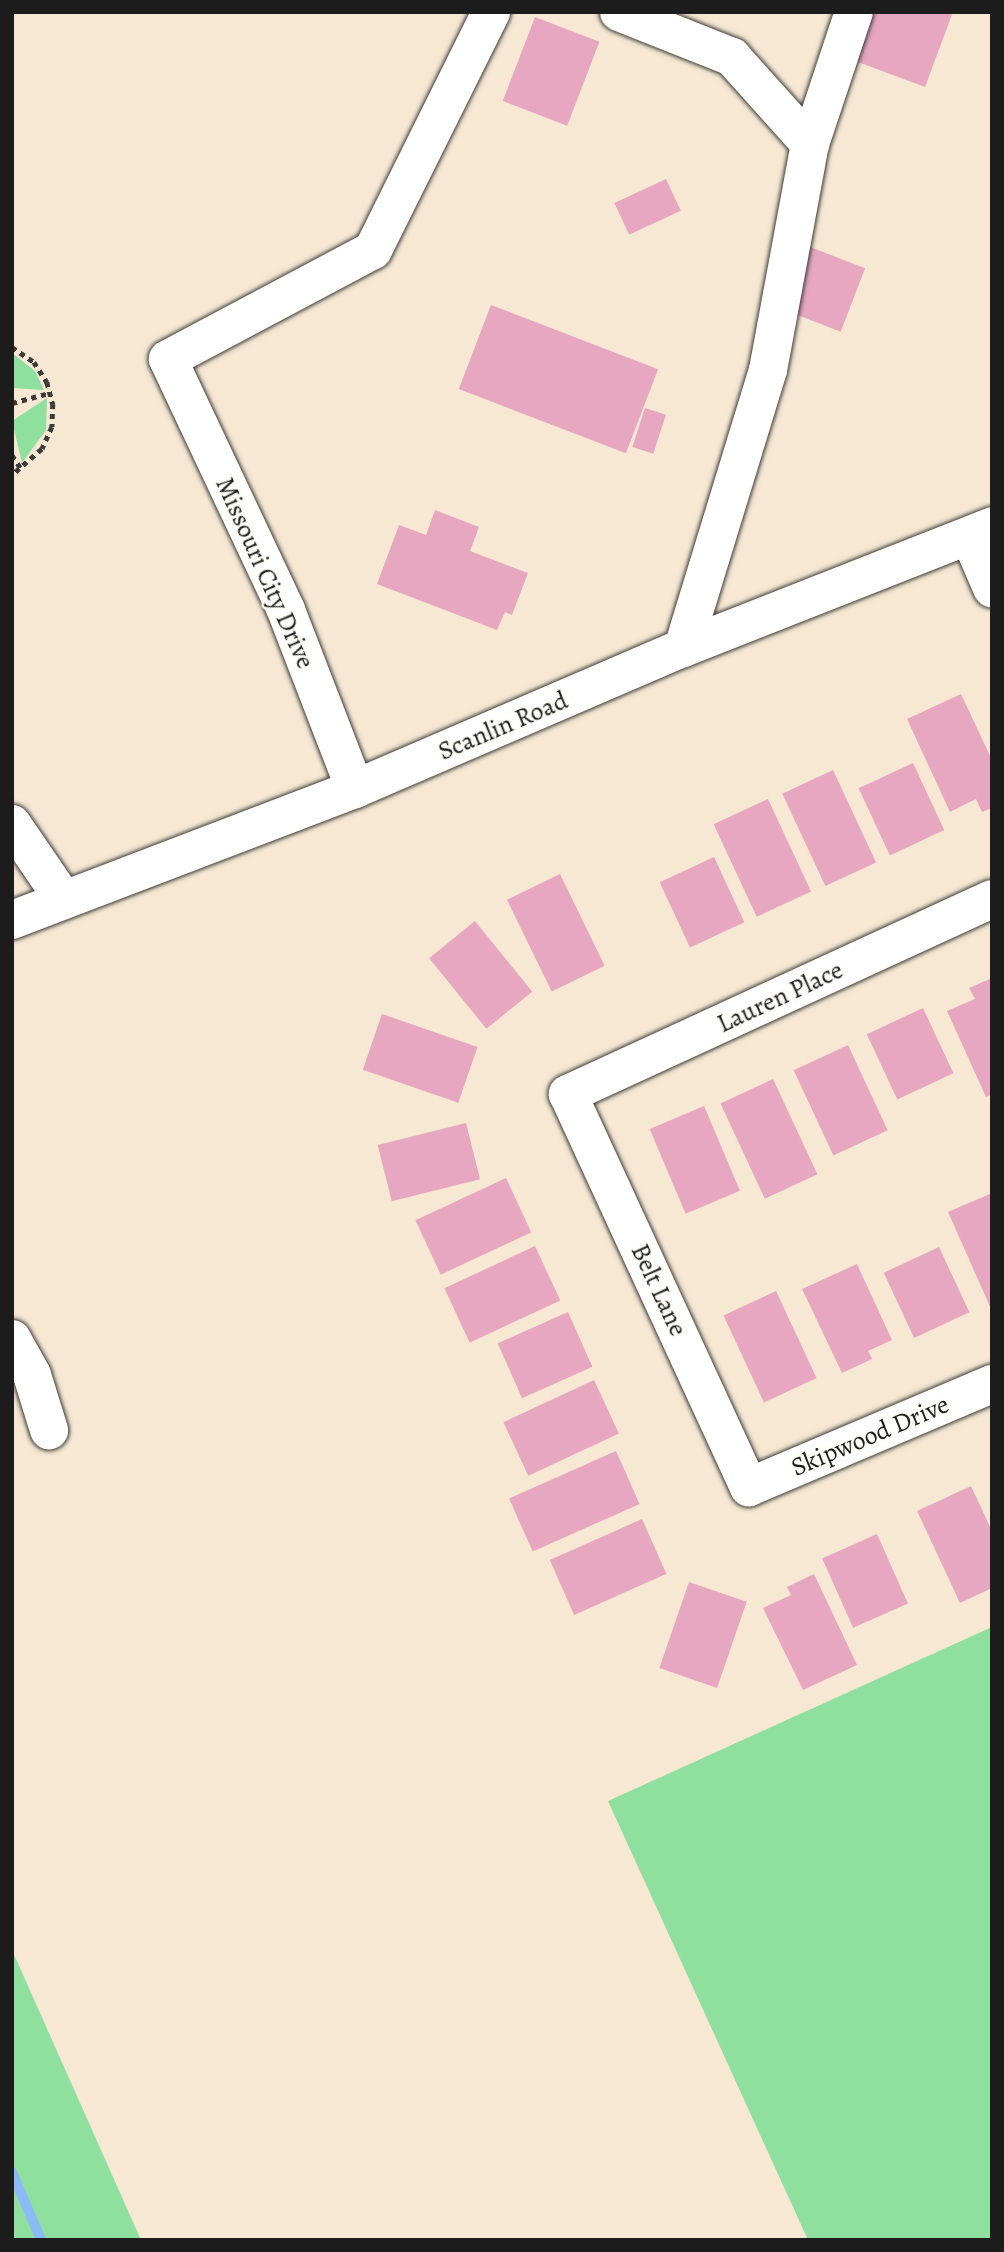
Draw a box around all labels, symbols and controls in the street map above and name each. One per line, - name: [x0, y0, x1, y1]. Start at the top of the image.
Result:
- street label: Missouri City Drive: [209, 472, 321, 674]
- street label: Scanlin Road: [434, 685, 572, 767]
- street label: Lauren Place: [712, 954, 848, 1040]
- street label: Belt Lane: [624, 1239, 694, 1341]
- street label: Skipwood Drive: [786, 1389, 954, 1483]

